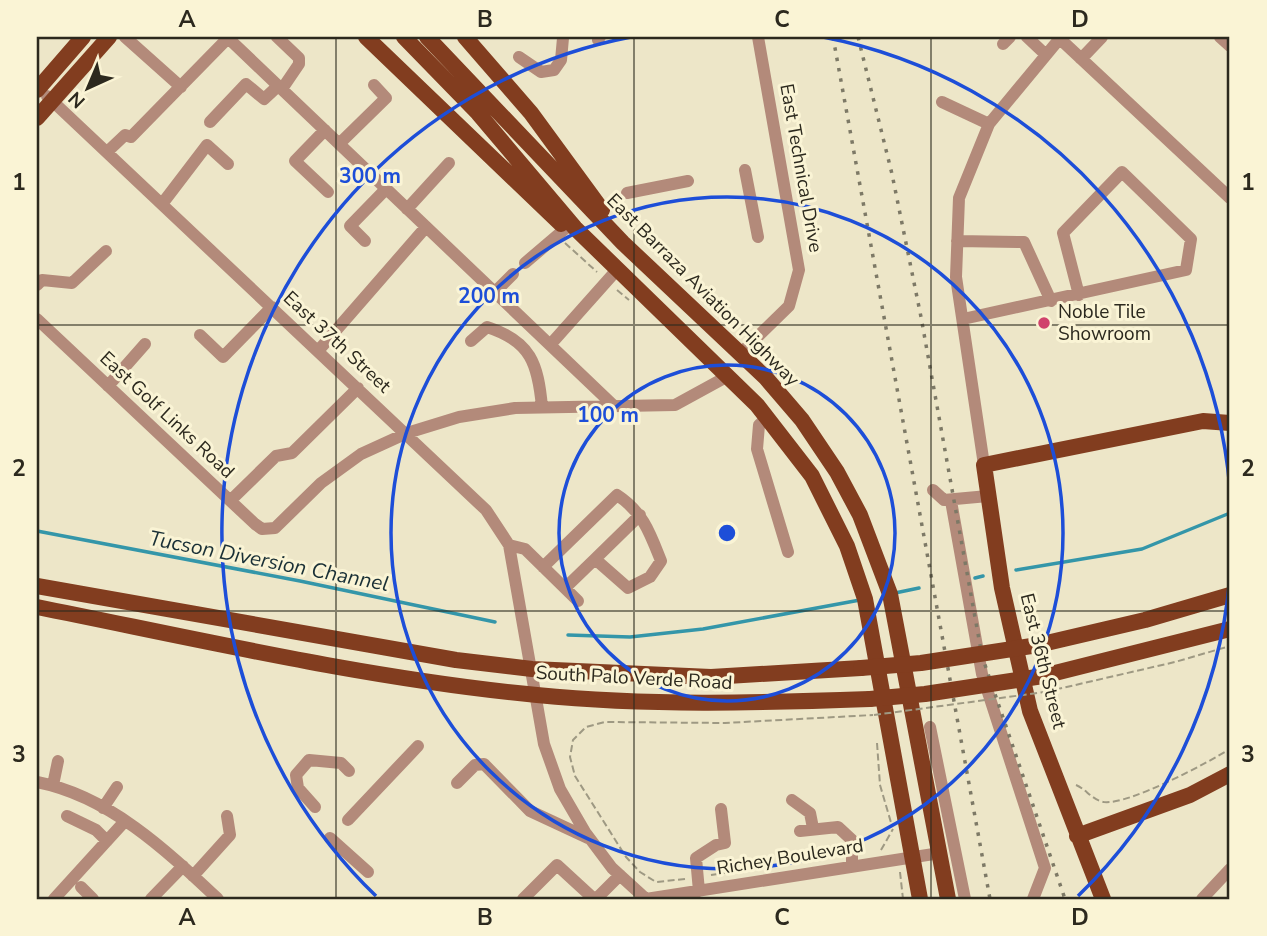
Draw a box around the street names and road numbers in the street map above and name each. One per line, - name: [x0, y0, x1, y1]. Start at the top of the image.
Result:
- street label: East Technical Drive: [773, 82, 829, 254]
- street label: East Barraza Aviation Highway: [601, 188, 805, 392]
- street label: East 37th Street: [277, 285, 397, 399]
- street label: East Golf Links Road: [94, 346, 240, 484]
- street label: East 36th Street: [1014, 591, 1072, 732]
- street label: South Palo Verde Road: [535, 660, 733, 696]
- street label: Richey Boulevard: [715, 833, 865, 881]

